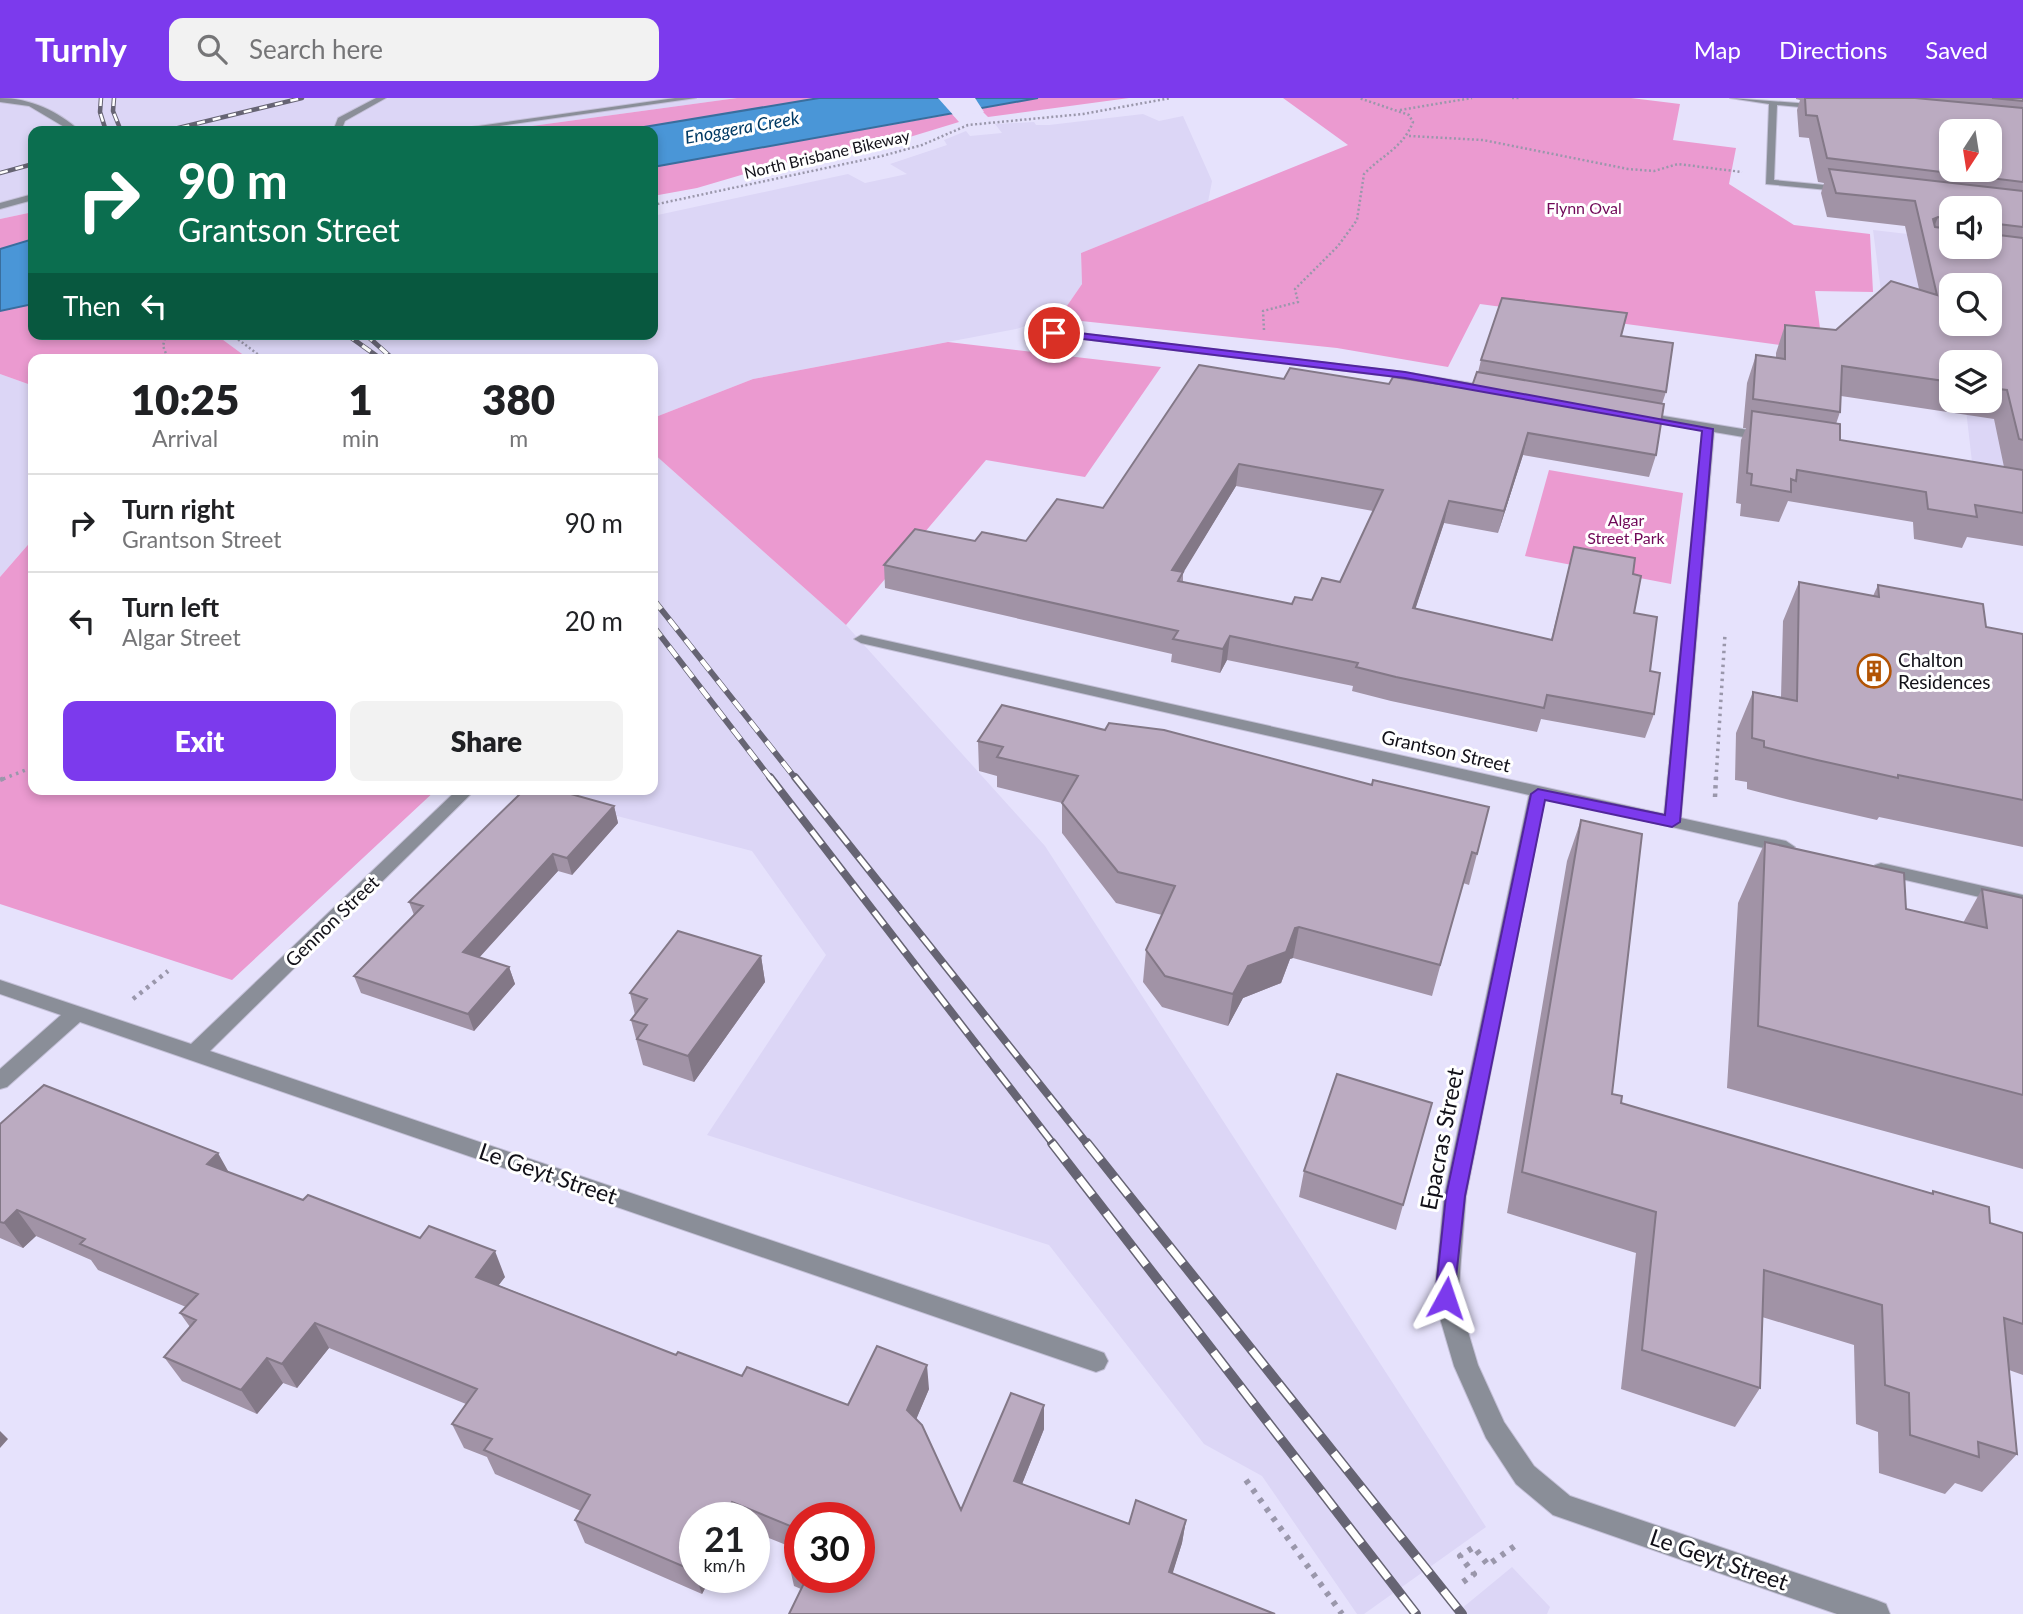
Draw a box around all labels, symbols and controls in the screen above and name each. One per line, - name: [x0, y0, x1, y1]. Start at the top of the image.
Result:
- search box: [169, 18, 659, 81]
- text: Turnly: [35, 29, 127, 69]
- icon: search: [193, 30, 231, 68]
- text: Search here: [249, 33, 383, 65]
- text: Map: [1694, 35, 1741, 64]
- text: Directions: [1779, 35, 1887, 64]
- text: Saved: [1925, 35, 1988, 64]
- water label: Enoggera Creek: [683, 106, 801, 148]
- north arrow: [1939, 119, 2002, 182]
- map controls: [1939, 119, 2002, 413]
- street label: North Brisbane Bikeway: [742, 125, 912, 182]
- text: 90 m: [178, 151, 288, 209]
- icon: right: [63, 154, 154, 245]
- button: sound: [1939, 196, 2002, 259]
- park label: Flynn Oval: [1546, 198, 1622, 217]
- text: Grantson Street: [178, 210, 400, 249]
- button: search: [1939, 273, 2002, 336]
- icon: left: [135, 287, 173, 325]
- text: Then: [63, 290, 121, 322]
- pin: [1024, 303, 1084, 363]
- icon: arrive: [1035, 314, 1073, 352]
- button: layers: [1939, 350, 2002, 413]
- text: 10:25: [131, 374, 239, 424]
- text: 1: [349, 374, 373, 424]
- text: 380: [482, 374, 555, 424]
- text: Arrival: [152, 424, 218, 452]
- text: min: [342, 424, 379, 452]
- text: m: [509, 424, 528, 452]
- text: Turn right: [122, 493, 235, 525]
- icon: right: [63, 504, 101, 542]
- text: 90 m: [565, 507, 623, 539]
- park label: Algar Street Park: [1587, 510, 1666, 547]
- text: Grantson Street: [122, 525, 281, 553]
- text: Turn left: [122, 591, 219, 623]
- icon: left: [63, 602, 101, 640]
- text: 20 m: [565, 605, 623, 637]
- text: Algar Street: [122, 623, 241, 651]
- place label: Chalton Residences: [1898, 648, 1991, 693]
- building icon: Chalton Residences: [1855, 652, 1893, 690]
- button: Exit: [63, 701, 336, 781]
- button: Share: [350, 701, 623, 781]
- street label: Grantson Street: [1379, 724, 1513, 777]
- street label: Gennon Street: [280, 870, 383, 971]
- street label: Epacras Street: [1414, 1065, 1469, 1212]
- street label: Le Geyt Street: [476, 1136, 622, 1210]
- position arrow: [1409, 1261, 1483, 1335]
- speed limit sign: 30: [784, 1502, 875, 1593]
- text: 21: [704, 1517, 745, 1559]
- street label: Le Geyt Street: [1647, 1522, 1793, 1596]
- text: km/h: [703, 1554, 746, 1576]

